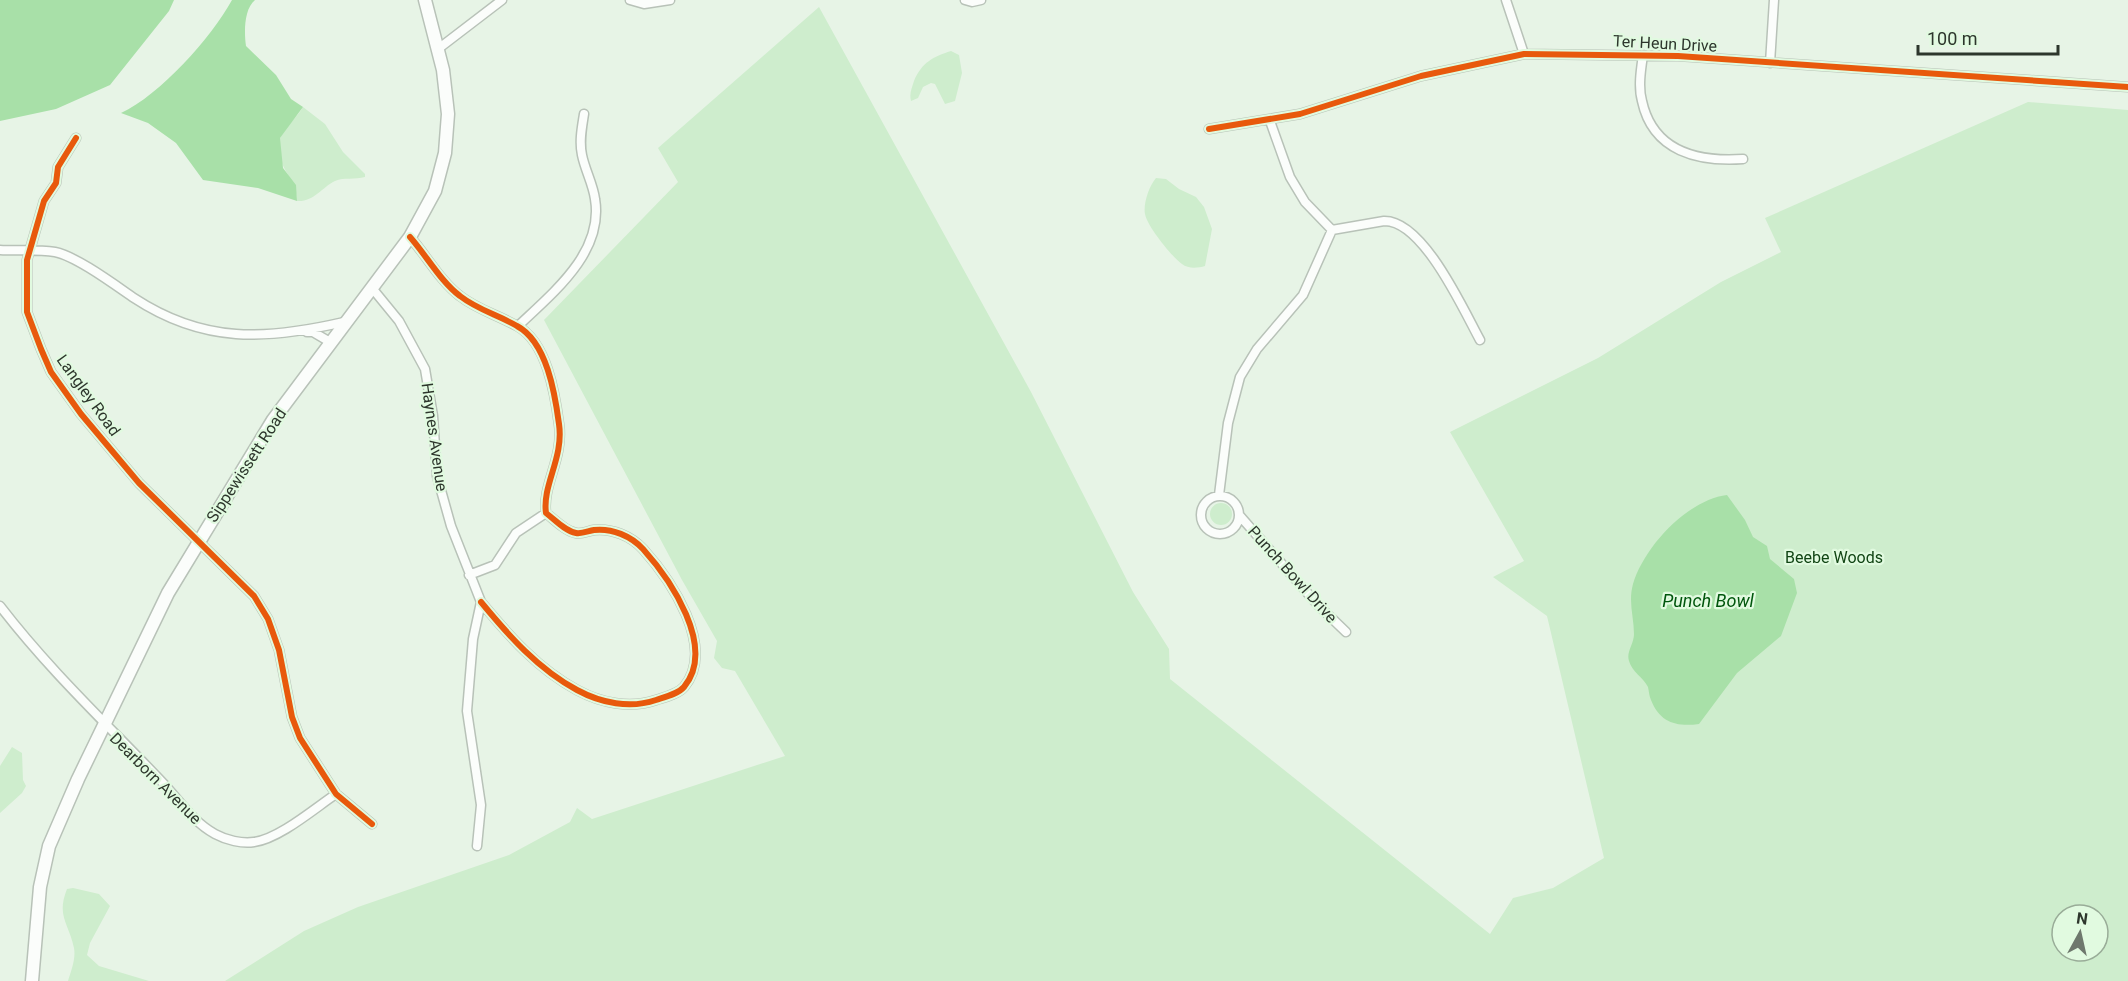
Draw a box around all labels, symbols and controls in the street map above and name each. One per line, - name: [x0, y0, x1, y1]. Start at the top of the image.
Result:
- scale bar: [1918, 18, 2058, 56]
- text: 100 m: [1927, 28, 1978, 49]
- street label: Ter Heun Drive: [1612, 31, 1717, 56]
- street label: Langley Road: [53, 351, 124, 440]
- street label: Haynes Avenue: [417, 382, 452, 493]
- street label: Sippewissett Road: [203, 405, 290, 526]
- street label: Punch Bowl Drive: [1244, 522, 1341, 627]
- park label: Beebe Woods: [1785, 548, 1883, 567]
- water label: Punch Bowl: [1662, 590, 1755, 611]
- street label: Dearborn Avenue: [106, 729, 205, 828]
- north arrow: [2050, 903, 2110, 963]
- text: N: [2075, 908, 2089, 929]

